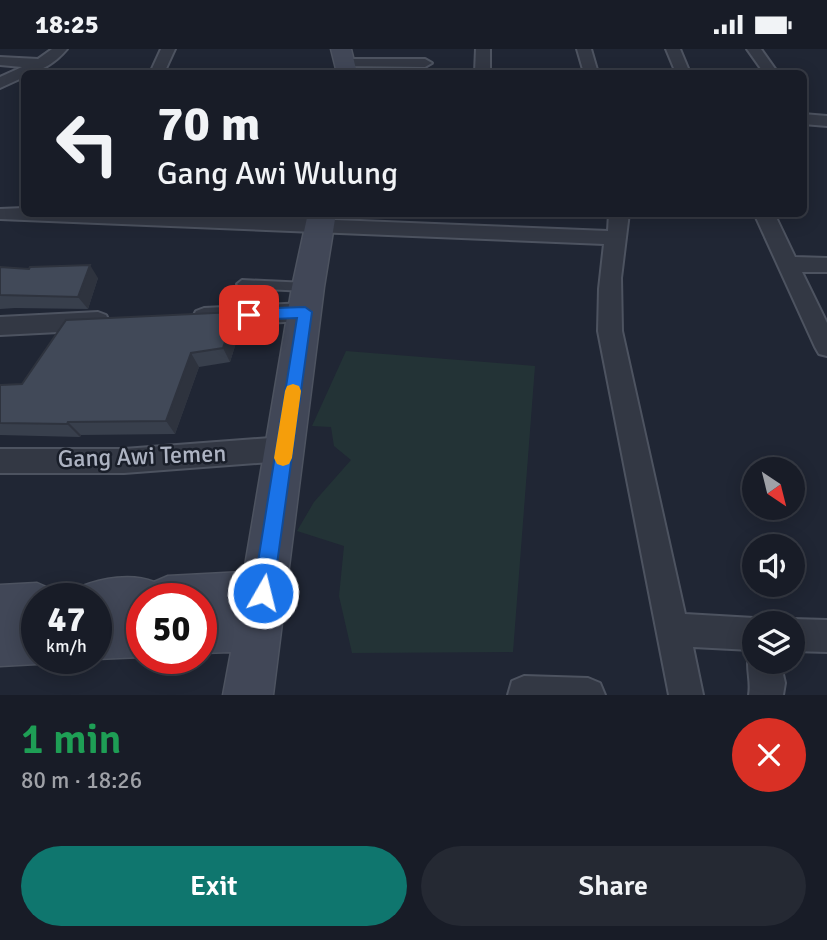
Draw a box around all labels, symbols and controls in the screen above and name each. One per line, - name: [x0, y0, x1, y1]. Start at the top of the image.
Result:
- text: 18:25: [35, 9, 99, 41]
- text: 70 m: [157, 94, 260, 154]
- icon: left: [42, 98, 133, 189]
- text: Gang Awi Wulung: [157, 154, 398, 193]
- pin: [219, 285, 279, 345]
- icon: arrive: [230, 296, 268, 334]
- street label: Gang Awi Temen: [57, 438, 227, 474]
- north arrow: [742, 457, 805, 520]
- map controls: [742, 457, 805, 674]
- button: sound: [742, 534, 805, 597]
- position arrow: [226, 556, 300, 630]
- speed limit sign: 50: [126, 583, 217, 674]
- text: 47: [48, 598, 85, 641]
- button: layers: [742, 611, 805, 674]
- text: km/h: [46, 635, 87, 657]
- text: 1 min: [21, 714, 122, 765]
- button: close: [732, 718, 806, 792]
- text: 80 m · 18:26: [21, 766, 142, 795]
- button: Exit: [21, 846, 407, 926]
- button: Share: [421, 846, 806, 926]

